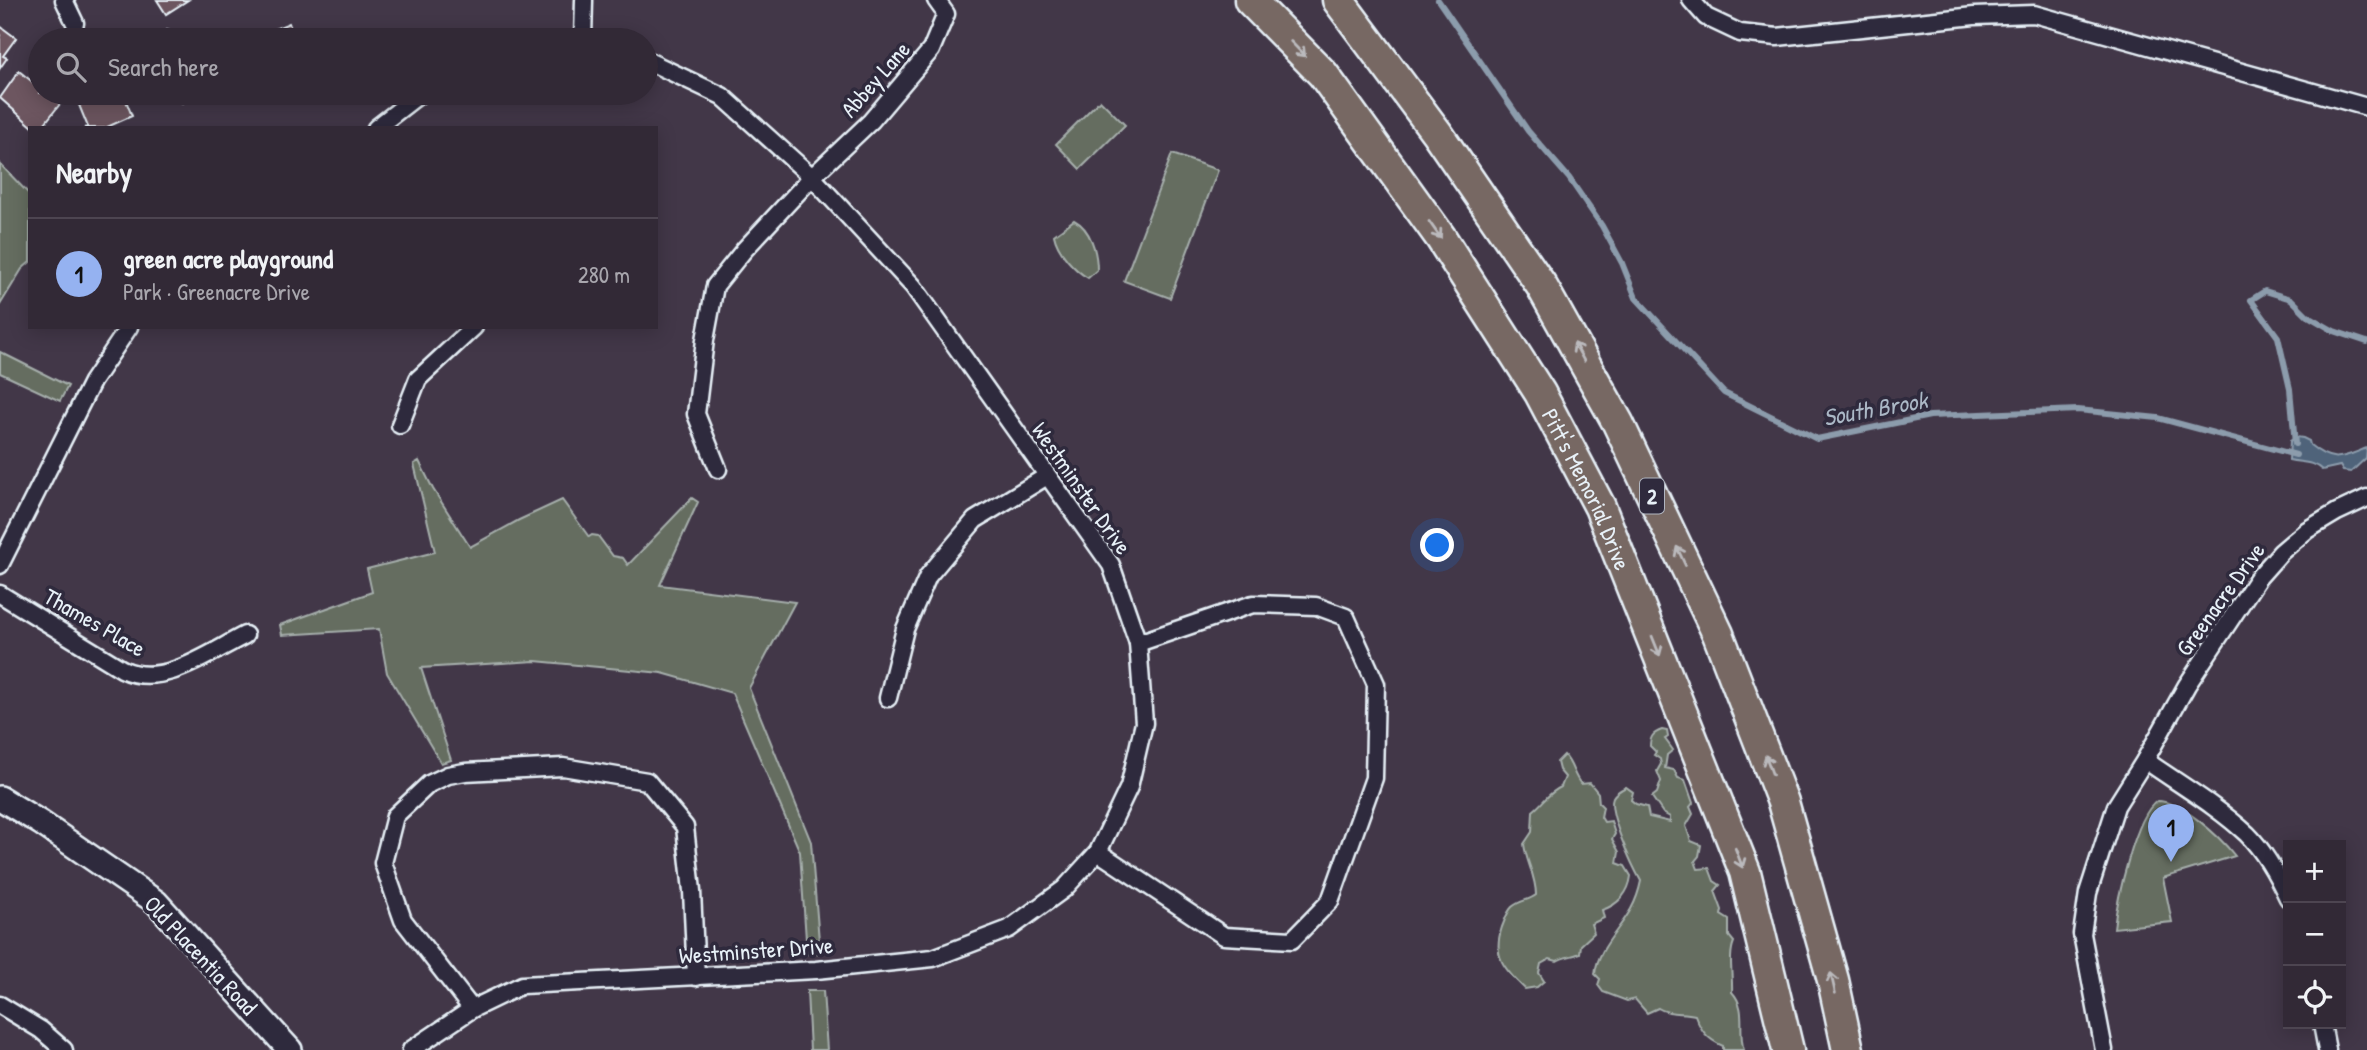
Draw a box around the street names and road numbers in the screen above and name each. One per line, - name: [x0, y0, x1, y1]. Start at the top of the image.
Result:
- street label: Abbey Lane: [833, 34, 917, 124]
- street label: Pitt's Memorial Drive: [1535, 403, 1639, 574]
- street label: Westminster Drive: [1025, 416, 1139, 560]
- road number: 2: [1640, 478, 1664, 514]
- street label: Greenacre Drive: [2168, 536, 2272, 662]
- street label: Thames Place: [38, 580, 152, 664]
- street label: Old Placentia Road: [138, 889, 264, 1022]
- street label: Westminster Drive: [678, 929, 834, 971]

